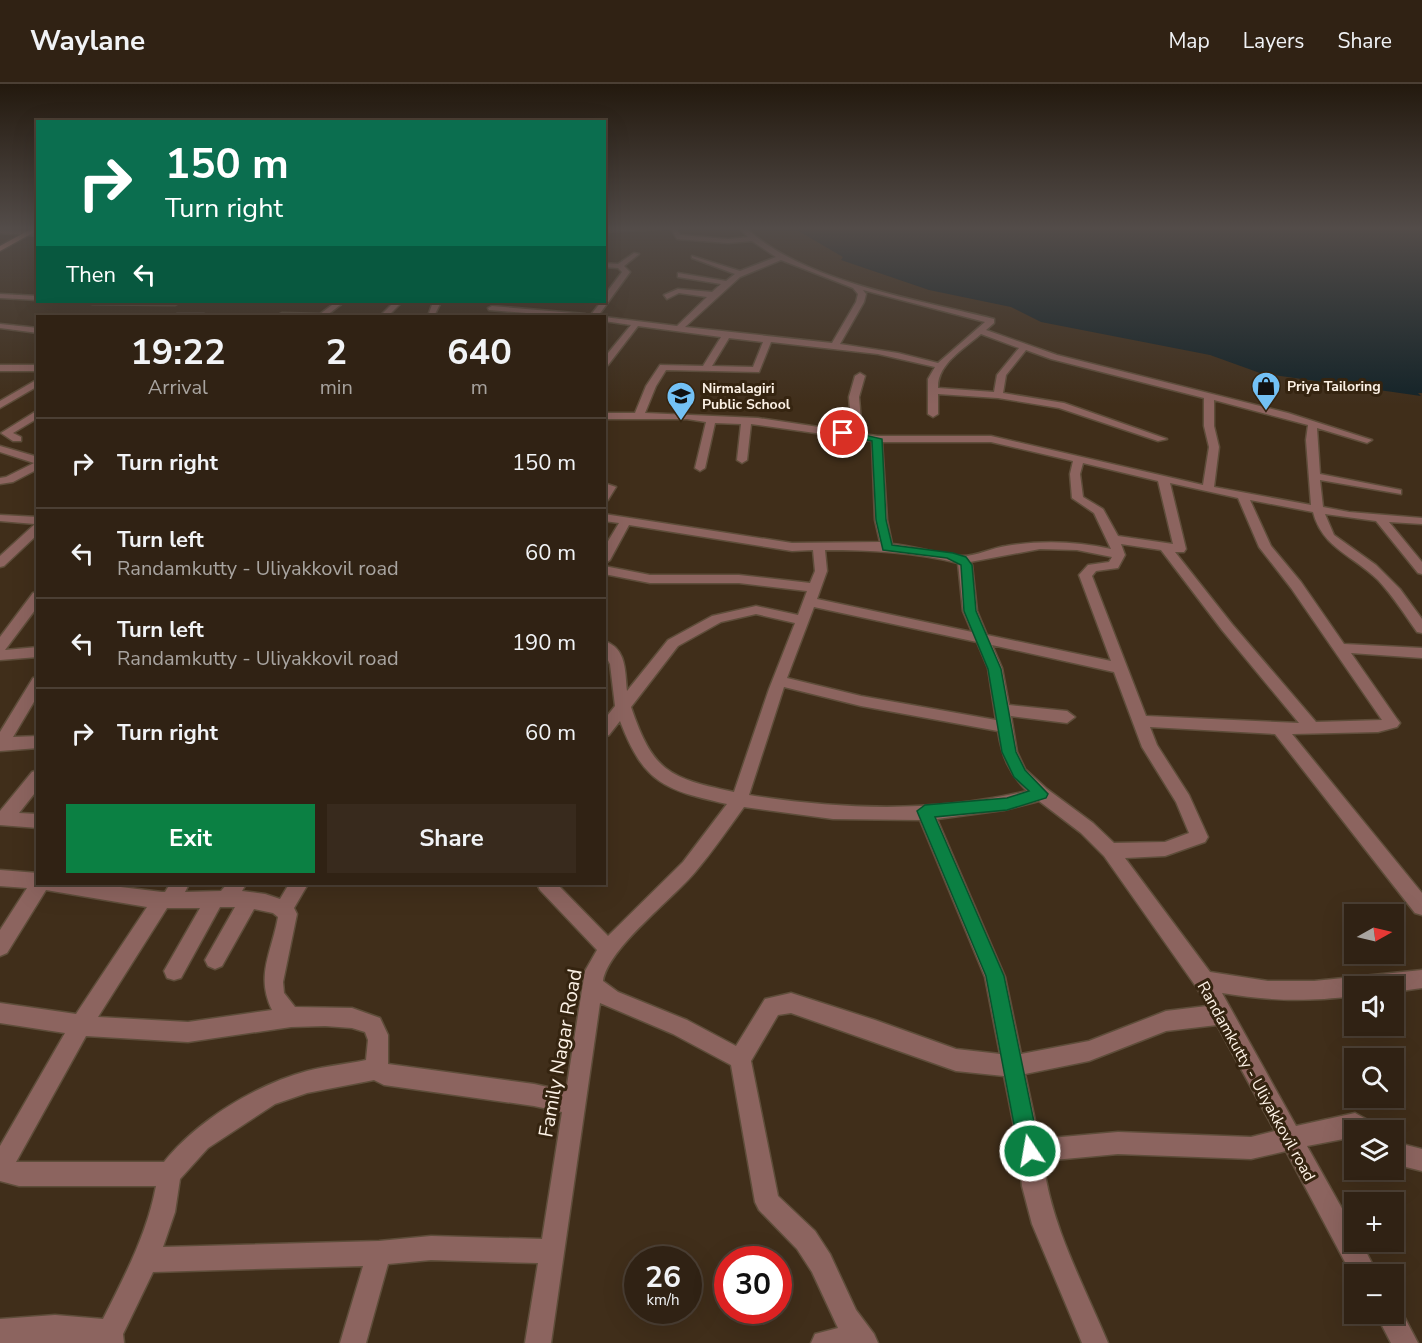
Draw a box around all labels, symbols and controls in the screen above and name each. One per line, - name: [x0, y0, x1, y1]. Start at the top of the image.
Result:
- text: Waylane: [30, 22, 145, 60]
- text: Map: [1168, 27, 1210, 55]
- text: Layers: [1243, 27, 1304, 55]
- text: Share: [1337, 27, 1392, 55]
- text: 150 m: [165, 136, 289, 193]
- icon: right: [66, 144, 144, 222]
- text: Turn right: [165, 190, 283, 227]
- icon: left: [128, 258, 161, 291]
- text: Then: [66, 260, 116, 290]
- text: 19:22: [130, 328, 226, 377]
- text: 2: [325, 328, 347, 377]
- text: 640: [447, 328, 512, 377]
- shop icon: Priya Tailoring: [1250, 370, 1282, 412]
- text: Arrival: [148, 374, 208, 401]
- text: min: [320, 374, 353, 401]
- text: m: [471, 374, 488, 401]
- place label: Priya Tailoring: [1287, 377, 1381, 396]
- place label: Nirmalagiri Public School: [702, 379, 791, 414]
- school or university icon: Nirmalagiri Public School: [665, 380, 697, 422]
- pin: [817, 407, 868, 458]
- icon: arrive: [826, 416, 859, 449]
- icon: right: [66, 447, 99, 480]
- text: Turn right: [117, 448, 218, 478]
- text: 150 m: [512, 448, 576, 478]
- text: Turn left: [117, 525, 204, 555]
- icon: left: [66, 537, 99, 570]
- text: 60 m: [525, 538, 576, 568]
- text: Randamkutty - Uliyakkovil road: [117, 555, 399, 582]
- text: Turn left: [117, 615, 204, 645]
- icon: left: [66, 627, 99, 660]
- text: 190 m: [512, 628, 576, 658]
- text: Randamkutty - Uliyakkovil road: [117, 645, 399, 672]
- icon: right: [66, 717, 99, 750]
- text: Turn right: [117, 718, 218, 748]
- text: 60 m: [525, 718, 576, 748]
- button: Exit: [66, 804, 315, 873]
- button: Share: [327, 804, 576, 873]
- north arrow: [1344, 904, 1404, 964]
- map controls: [1344, 904, 1404, 1324]
- street label: Family Nagar Road: [532, 967, 589, 1139]
- button: sound: [1344, 976, 1404, 1036]
- street label: Randamkutty - Uliyakkovil road: [1192, 978, 1320, 1185]
- button: search: [1344, 1048, 1404, 1108]
- position arrow: [998, 1119, 1062, 1183]
- button: layers: [1344, 1120, 1404, 1180]
- button: +: [1344, 1192, 1404, 1252]
- speed limit sign: 30: [714, 1246, 792, 1324]
- text: 26: [645, 1257, 681, 1298]
- button: −: [1344, 1264, 1404, 1324]
- text: km/h: [646, 1290, 680, 1310]

